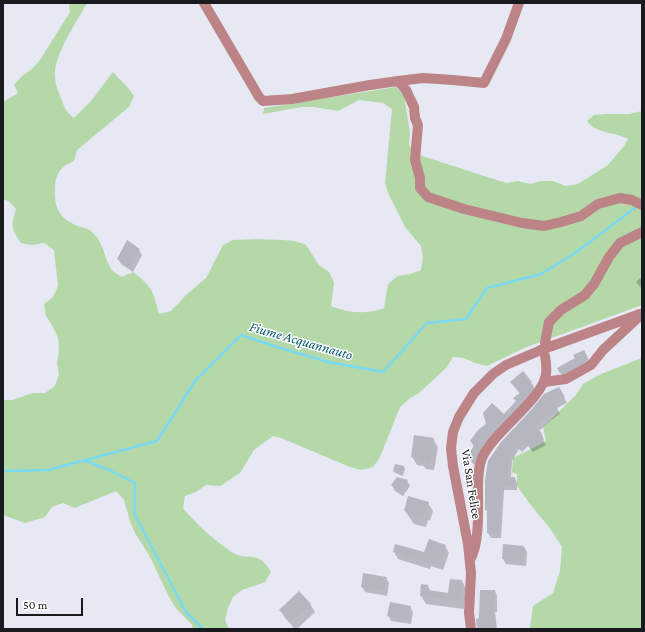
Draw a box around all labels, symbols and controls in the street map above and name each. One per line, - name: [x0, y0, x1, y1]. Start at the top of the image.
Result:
- water label: Fiume Acquannauto: [248, 318, 354, 364]
- street label: Via San Felice: [458, 448, 484, 520]
- scale bar: [18, 590, 85, 616]
- text: 50 m: [23, 598, 47, 612]

